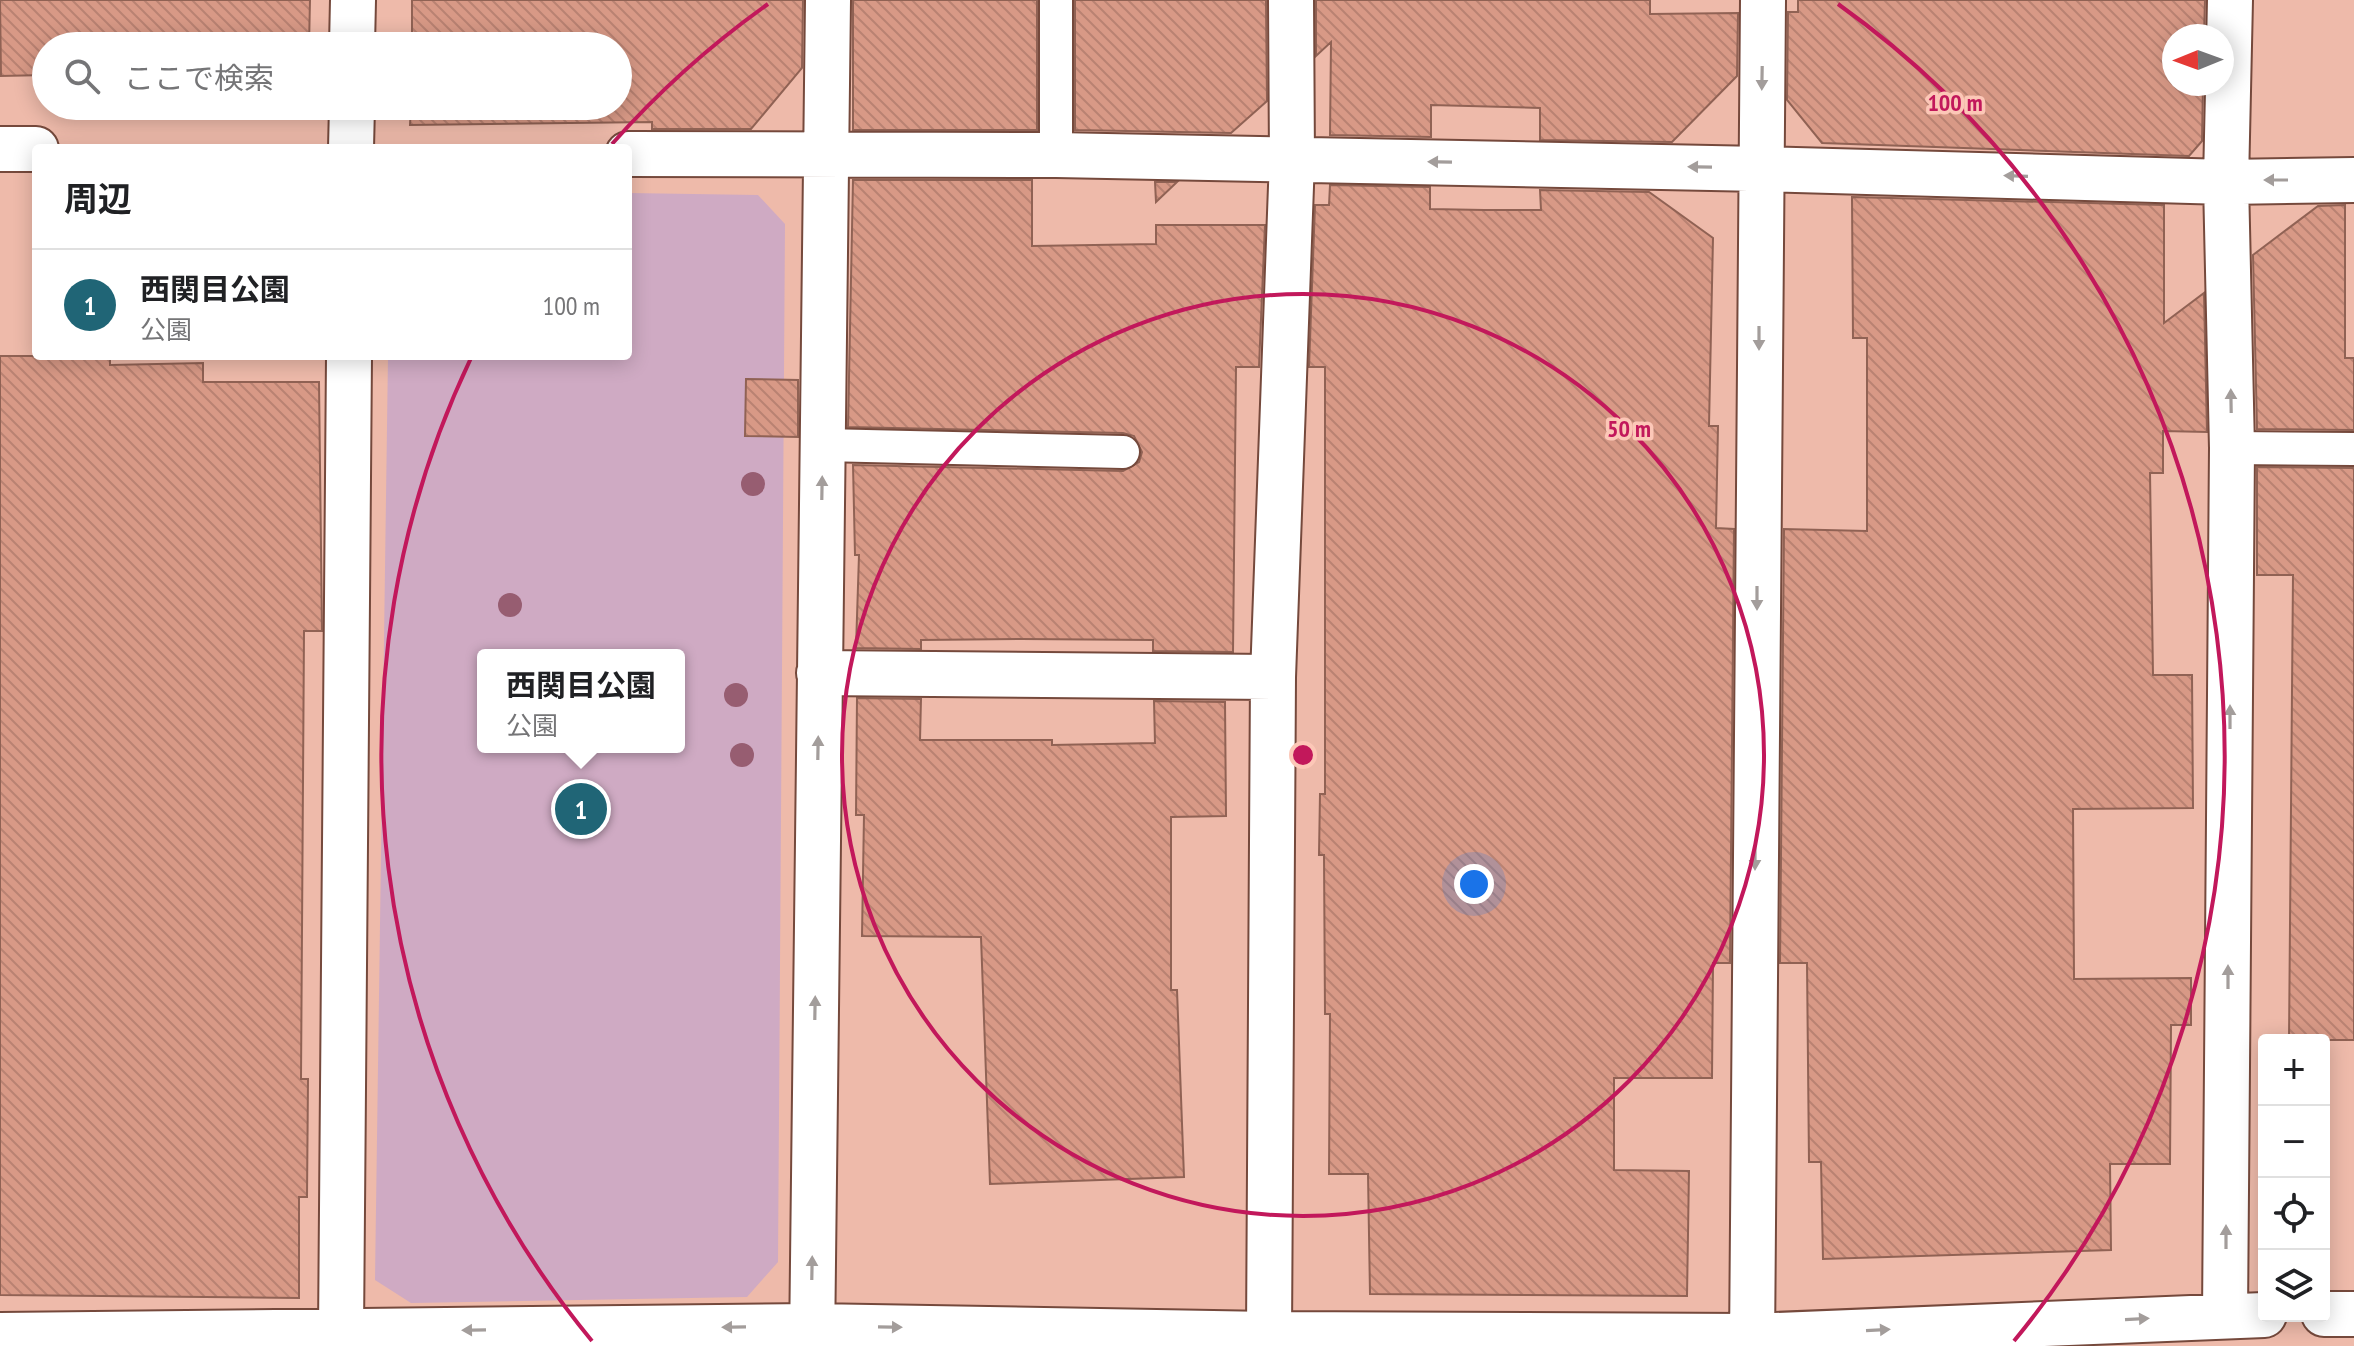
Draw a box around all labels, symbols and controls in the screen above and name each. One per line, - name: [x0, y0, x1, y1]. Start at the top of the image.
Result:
- north arrow: [2162, 24, 2234, 96]
- search box: [32, 32, 632, 120]
- icon: search: [60, 54, 104, 98]
- text: ここで検索: [124, 58, 274, 97]
- one-way arrow: [1756, 66, 1768, 91]
- text: 100 m: [1927, 87, 1983, 118]
- one-way arrow: [1427, 156, 1452, 168]
- one-way arrow: [1687, 161, 1712, 174]
- one-way arrow: [2003, 170, 2028, 183]
- one-way arrow: [2263, 174, 2288, 186]
- text: 周辺: [64, 176, 132, 220]
- text: 西関目公園: [140, 269, 290, 308]
- text: 1: [84, 289, 96, 322]
- text: 100 m: [542, 289, 600, 322]
- text: 公園: [140, 313, 192, 346]
- one-way arrow: [1753, 326, 1766, 351]
- one-way arrow: [2225, 388, 2238, 413]
- text: 50 m: [1607, 413, 1651, 444]
- one-way arrow: [816, 475, 828, 500]
- one-way arrow: [1751, 586, 1763, 611]
- popup: [477, 649, 685, 753]
- text: 西関目公園: [506, 665, 656, 704]
- one-way arrow: [2224, 704, 2236, 729]
- text: 公園: [506, 709, 558, 742]
- one-way arrow: [812, 735, 824, 760]
- centre of rings: [1289, 741, 1317, 769]
- pin: 1: [555, 779, 607, 839]
- one-way arrow: [1749, 846, 1761, 871]
- your location: [1454, 864, 1494, 904]
- one-way arrow: [2222, 964, 2234, 989]
- one-way arrow: [809, 995, 821, 1020]
- map controls: [2258, 1034, 2330, 1322]
- button: +: [2258, 1034, 2330, 1106]
- button: −: [2258, 1106, 2330, 1178]
- button: locate: [2258, 1178, 2330, 1250]
- one-way arrow: [2220, 1224, 2232, 1249]
- button: layers: [2258, 1250, 2330, 1322]
- one-way arrow: [806, 1255, 819, 1280]
- one-way arrow: [2125, 1312, 2150, 1325]
- one-way arrow: [721, 1321, 746, 1333]
- one-way arrow: [878, 1321, 903, 1334]
- one-way arrow: [461, 1324, 486, 1336]
- one-way arrow: [1866, 1324, 1891, 1337]

